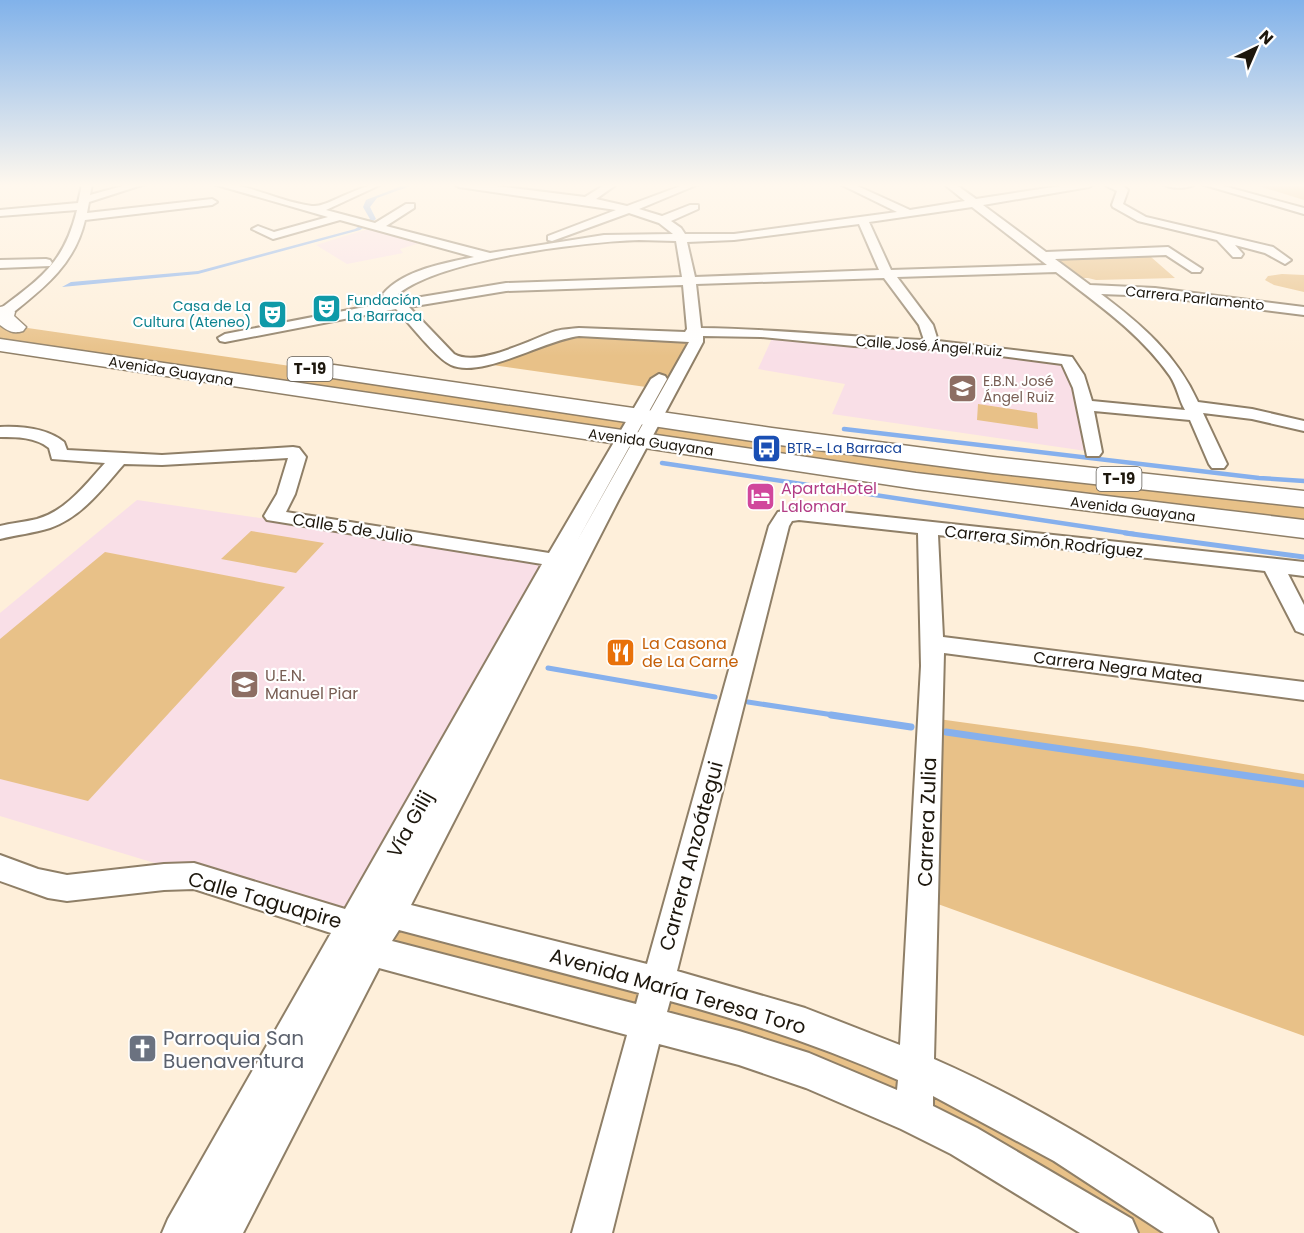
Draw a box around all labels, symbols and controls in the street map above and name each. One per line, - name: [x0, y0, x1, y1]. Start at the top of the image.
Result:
- north arrow: [1226, 18, 1286, 78]
- text: N: [1254, 25, 1278, 50]
- street label: Carrera Parlamento: [1125, 281, 1266, 315]
- place label: Fundación La Barraca: [347, 290, 422, 326]
- theatre icon: Fundación La Barraca: [310, 292, 342, 324]
- place label: Casa de La Cultura (Ateneo): [133, 296, 251, 332]
- theatre icon: Casa de La Cultura (Ateneo): [256, 298, 288, 330]
- street label: Calle José Ángel Ruiz: [855, 331, 1003, 361]
- street label: Avenida Guayana: [107, 351, 235, 391]
- road number: T-19: [288, 357, 332, 381]
- place label: E.B.N. José Ángel Ruiz: [983, 371, 1054, 407]
- school or university icon: E.B.N. José Ángel Ruiz: [946, 373, 978, 405]
- street label: Avenida Guayana: [587, 423, 715, 461]
- bus stop icon: BTR - La Barraca: [750, 432, 782, 464]
- place label: BTR - La Barraca: [787, 438, 902, 458]
- road number: T-19: [1096, 467, 1142, 491]
- place label: ApartaHotel Lalomar: [781, 477, 877, 518]
- hotel icon: ApartaHotel Lalomar: [744, 481, 776, 513]
- street label: Avenida Guayana: [1069, 491, 1197, 527]
- street label: Calle 5 de Julio: [291, 508, 415, 549]
- street label: Carrera Simón Rodríguez: [943, 520, 1144, 563]
- place label: La Casona de La Carne: [642, 632, 738, 673]
- restaurant icon: La Casona de La Carne: [605, 636, 637, 668]
- street label: Carrera Negra Matea: [1032, 646, 1204, 689]
- place label: U.E.N. Manuel Piar: [265, 664, 358, 705]
- school or university icon: U.E.N. Manuel Piar: [228, 668, 260, 700]
- street label: Carrera Zulia: [911, 757, 943, 887]
- street label: Carrera Anzoátegui: [652, 758, 730, 954]
- street label: Vía Gilij: [380, 785, 440, 863]
- street label: Calle Taguapire: [185, 865, 345, 935]
- street label: Avenida María Teresa Toro: [547, 941, 809, 1041]
- place label: Parroquia San Buenaventura: [163, 1024, 304, 1075]
- church icon: Parroquia San Buenaventura: [126, 1033, 158, 1065]

